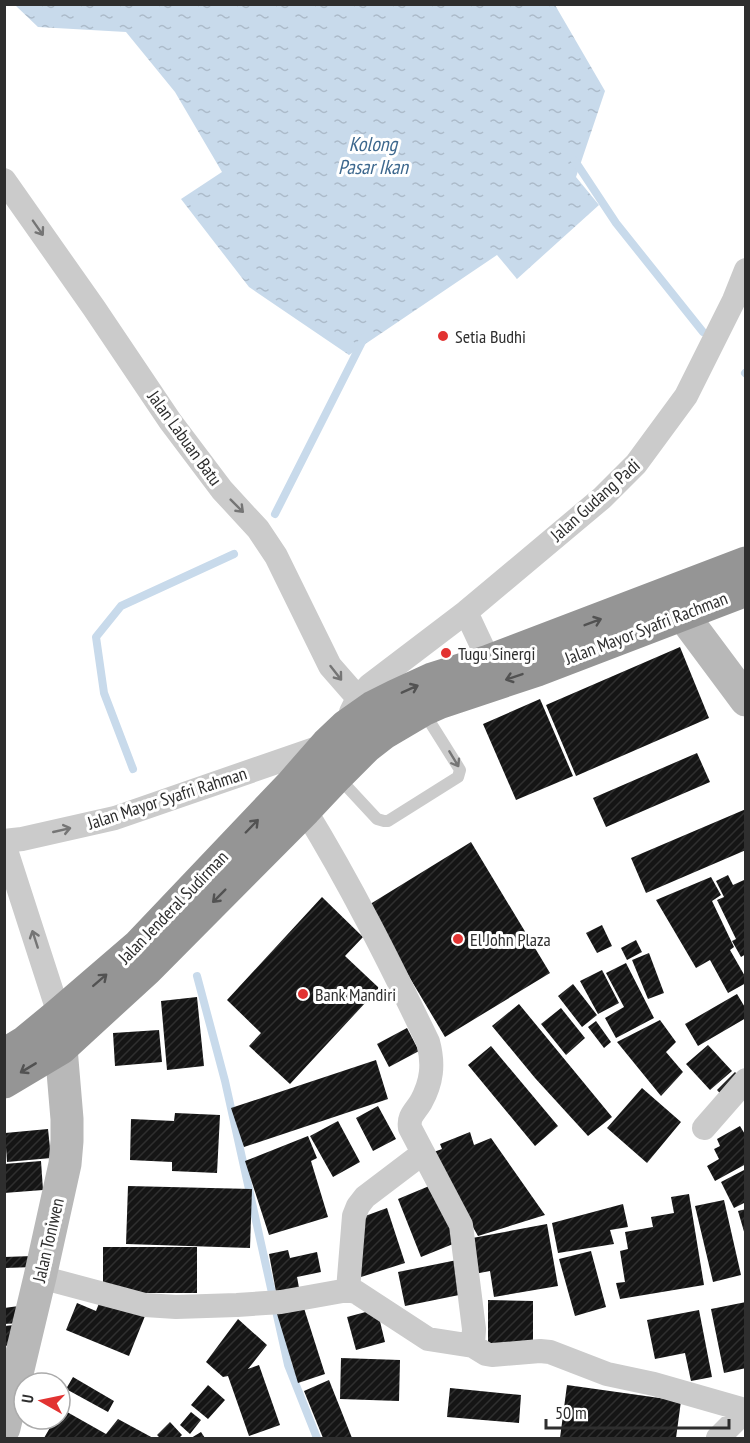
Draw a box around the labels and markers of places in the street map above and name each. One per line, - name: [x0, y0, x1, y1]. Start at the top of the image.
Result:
- place label: Setia Budhi: [455, 325, 526, 348]
- marker: Setia Budhi: [436, 329, 450, 343]
- place label: Tugu Sinergi: [458, 642, 535, 665]
- marker: Tugu Sinergi: [439, 646, 453, 660]
- place label: El John Plaza: [470, 928, 551, 951]
- marker: El John Plaza: [451, 932, 465, 946]
- place label: Bank Mandiri: [315, 983, 396, 1006]
- marker: Bank Mandiri: [296, 987, 310, 1001]

